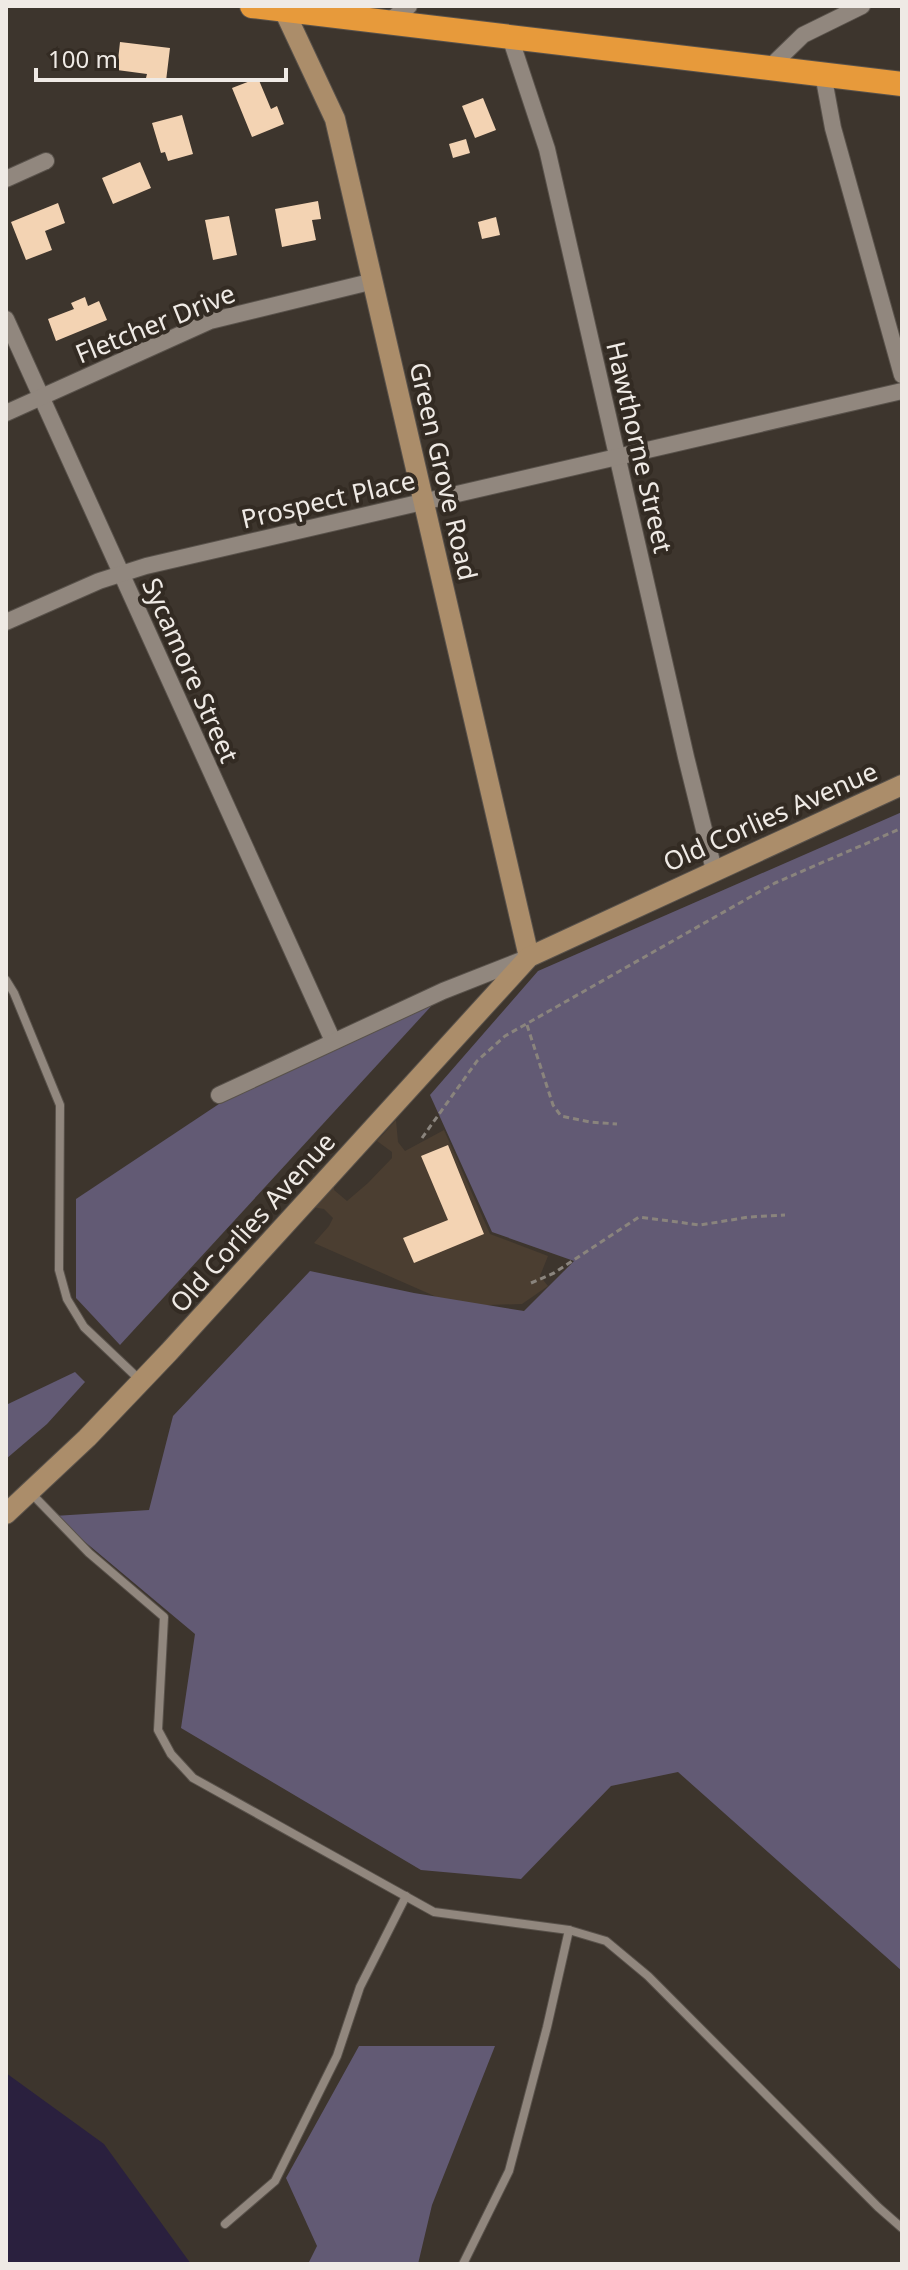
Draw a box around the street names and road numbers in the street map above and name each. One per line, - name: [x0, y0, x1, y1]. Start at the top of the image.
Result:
- street label: Fletcher Drive: [70, 275, 240, 371]
- street label: Hawthorne Street: [598, 338, 682, 556]
- street label: Green Grove Road: [401, 358, 487, 584]
- street label: Prospect Place: [237, 461, 419, 537]
- street label: Sycamore Street: [134, 572, 248, 768]
- street label: Old Corlies Avenue: [657, 753, 883, 879]
- street label: Old Corlies Avenue: [161, 1124, 343, 1320]

